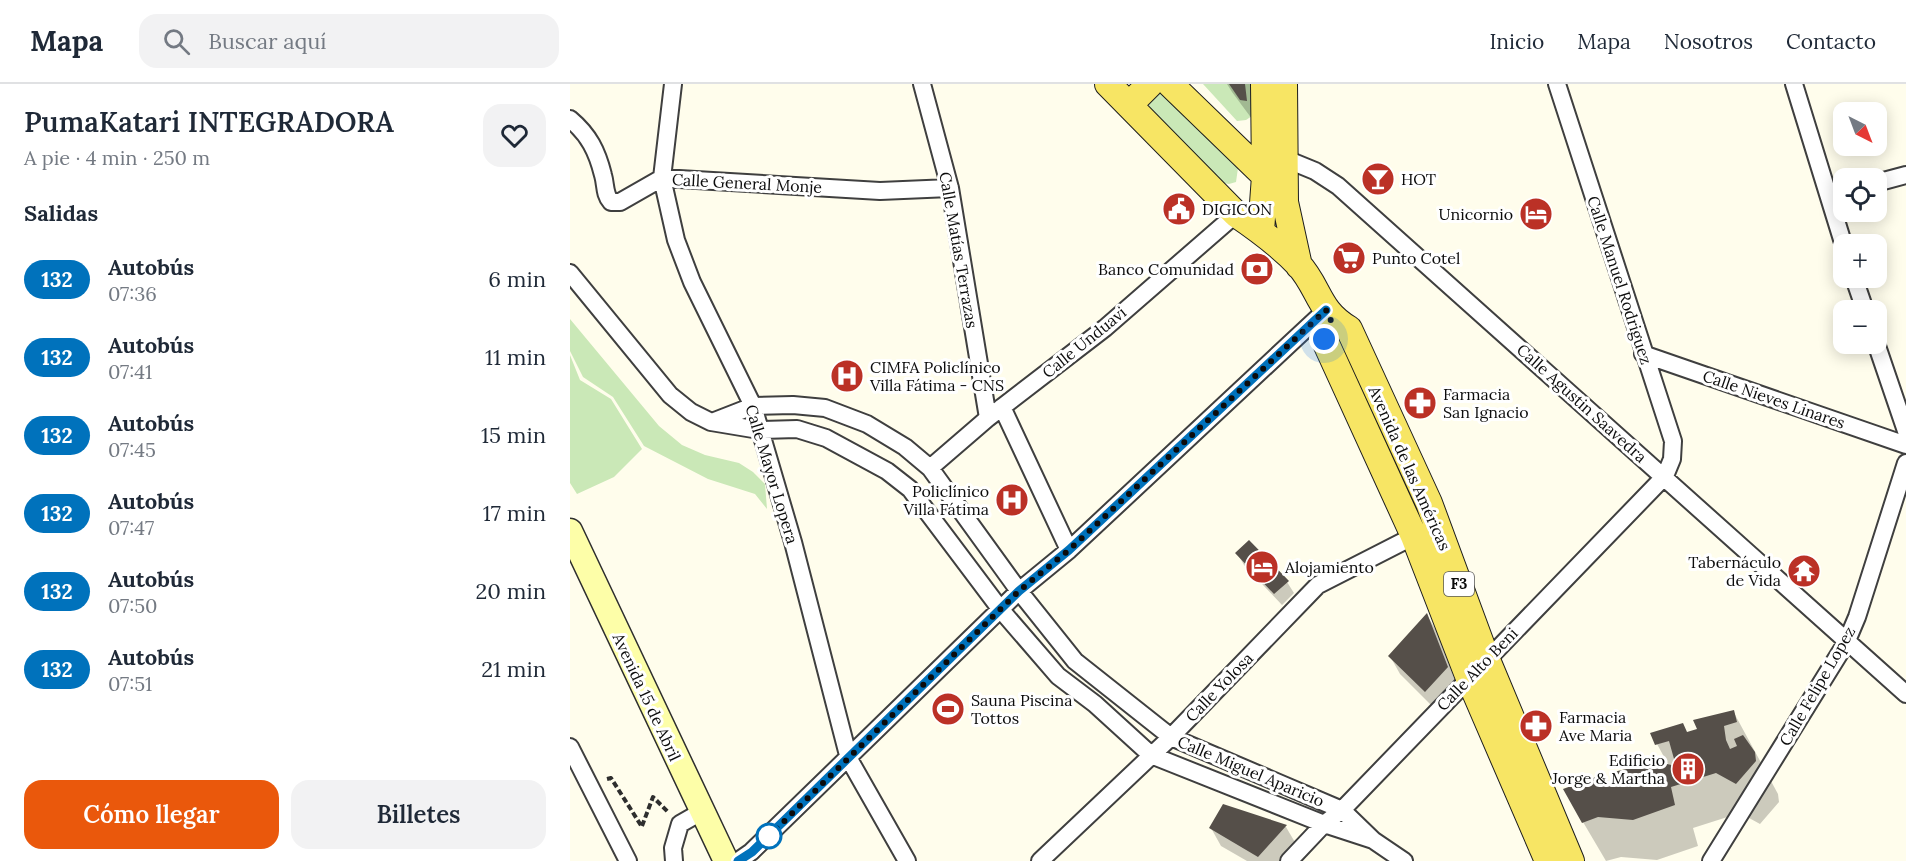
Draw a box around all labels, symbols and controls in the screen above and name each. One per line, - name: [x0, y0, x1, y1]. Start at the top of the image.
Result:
- search box: [139, 14, 559, 68]
- text: Mapa: [30, 23, 103, 59]
- icon: search: [160, 25, 193, 58]
- text: Buscar aquí: [208, 27, 327, 55]
- text: Inicio: [1489, 28, 1544, 55]
- text: Mapa: [1577, 28, 1631, 55]
- text: Nosotros: [1664, 28, 1753, 55]
- text: Contacto: [1786, 28, 1876, 55]
- north arrow: [1833, 102, 1887, 156]
- map controls: [1833, 102, 1887, 354]
- text: PumaKatari INTEGRADORA: [24, 104, 394, 140]
- button: heart: [483, 104, 546, 167]
- text: A pie · 4 min · 250 m: [24, 145, 210, 170]
- bar icon: HOT: [1360, 161, 1396, 197]
- button: locate: [1833, 168, 1887, 222]
- street label: Calle General Monje: [671, 169, 823, 197]
- place label: HOT: [1401, 169, 1436, 189]
- street label: Calle Matías Terrazas: [935, 170, 983, 330]
- public building icon: DIGICON: [1161, 191, 1197, 227]
- street label: Calle Manuel Rodriguez: [1583, 193, 1657, 367]
- hotel icon: Unicornio: [1518, 196, 1554, 232]
- text: Salidas: [24, 199, 98, 227]
- place label: DIGICON: [1202, 199, 1272, 219]
- place label: Unicornio: [1438, 204, 1513, 224]
- button: +: [1833, 234, 1887, 288]
- supermarket icon: Punto Cotel: [1331, 240, 1367, 276]
- place label: Punto Cotel: [1372, 248, 1460, 268]
- bank icon: Banco Comunidad: [1239, 251, 1275, 287]
- text: Autobús: [108, 253, 194, 281]
- place label: Banco Comunidad: [1098, 259, 1234, 279]
- text: 6 min: [488, 265, 546, 293]
- text: 132: [41, 266, 73, 293]
- text: 07:36: [108, 281, 157, 306]
- button: −: [1833, 300, 1887, 354]
- street label: Calle Unduavi: [1038, 302, 1130, 382]
- your location: [1309, 324, 1339, 354]
- text: Autobús: [108, 331, 194, 359]
- street label: Calle Agustin Saavedra: [1513, 339, 1651, 467]
- text: 11 min: [485, 343, 546, 371]
- text: 132: [41, 344, 73, 371]
- place label: CIMFA Policlínico Villa Fátima - CNS: [869, 357, 1004, 395]
- hospital icon: CIMFA Policlínico Villa Fátima - CNS: [829, 358, 865, 394]
- text: 07:41: [108, 359, 152, 384]
- street label: Calle Nieves Linares: [1700, 365, 1848, 433]
- street label: Avenida de las Américas: [1364, 382, 1455, 553]
- place label: Farmacia San Ignacio: [1443, 384, 1529, 422]
- pharmacy icon: Farmacia San Ignacio: [1402, 385, 1438, 421]
- street label: Calle Mayor Lopera: [741, 402, 803, 546]
- text: Autobús: [108, 409, 194, 437]
- text: 15 min: [481, 421, 546, 449]
- text: 132: [41, 422, 73, 449]
- text: 07:45: [108, 437, 156, 462]
- place label: Policlínico Villa Fátima: [903, 481, 989, 519]
- hospital icon: Policlínico Villa Fátima: [994, 482, 1030, 518]
- text: Autobús: [108, 487, 194, 515]
- text: 17 min: [483, 499, 546, 527]
- text: 132: [41, 500, 73, 527]
- text: 07:47: [108, 515, 154, 540]
- hotel icon: Alojamiento: [1244, 549, 1280, 585]
- place label: Tabernáculo de Vida: [1688, 552, 1781, 590]
- temple icon: Tabernáculo de Vida: [1786, 553, 1822, 589]
- place label: Alojamiento: [1284, 557, 1374, 577]
- text: Autobús: [108, 565, 194, 593]
- road number: F3: [1444, 572, 1474, 596]
- text: 20 min: [476, 577, 546, 605]
- text: 132: [41, 578, 73, 605]
- text: 07:50: [108, 593, 158, 618]
- street label: Calle Alto Beni: [1432, 623, 1522, 715]
- street label: Calle Felipe Lopez: [1775, 623, 1859, 749]
- street label: Avenida 15 de Abril: [608, 629, 685, 764]
- text: Autobús: [108, 643, 194, 671]
- street label: Calle Yolosa: [1181, 648, 1257, 726]
- text: 21 min: [481, 655, 546, 683]
- text: 132: [41, 656, 73, 683]
- text: 07:51: [108, 671, 152, 696]
- place label: Sauna Piscina Tottos: [971, 690, 1073, 728]
- sports icon: Sauna Piscina Tottos: [930, 691, 966, 727]
- place label: Farmacia Ave Maria: [1558, 707, 1632, 745]
- pharmacy icon: Farmacia Ave Maria: [1518, 708, 1554, 744]
- street label: Calle Miguel Aparicio: [1175, 731, 1327, 811]
- place label: Edificio Jorge & Martha: [1551, 750, 1665, 788]
- building icon: Edificio Jorge & Martha: [1670, 751, 1706, 787]
- button: Cómo llegar: [24, 780, 279, 849]
- button: Billetes: [291, 780, 546, 849]
- unlabelled marker: [756, 823, 782, 849]

